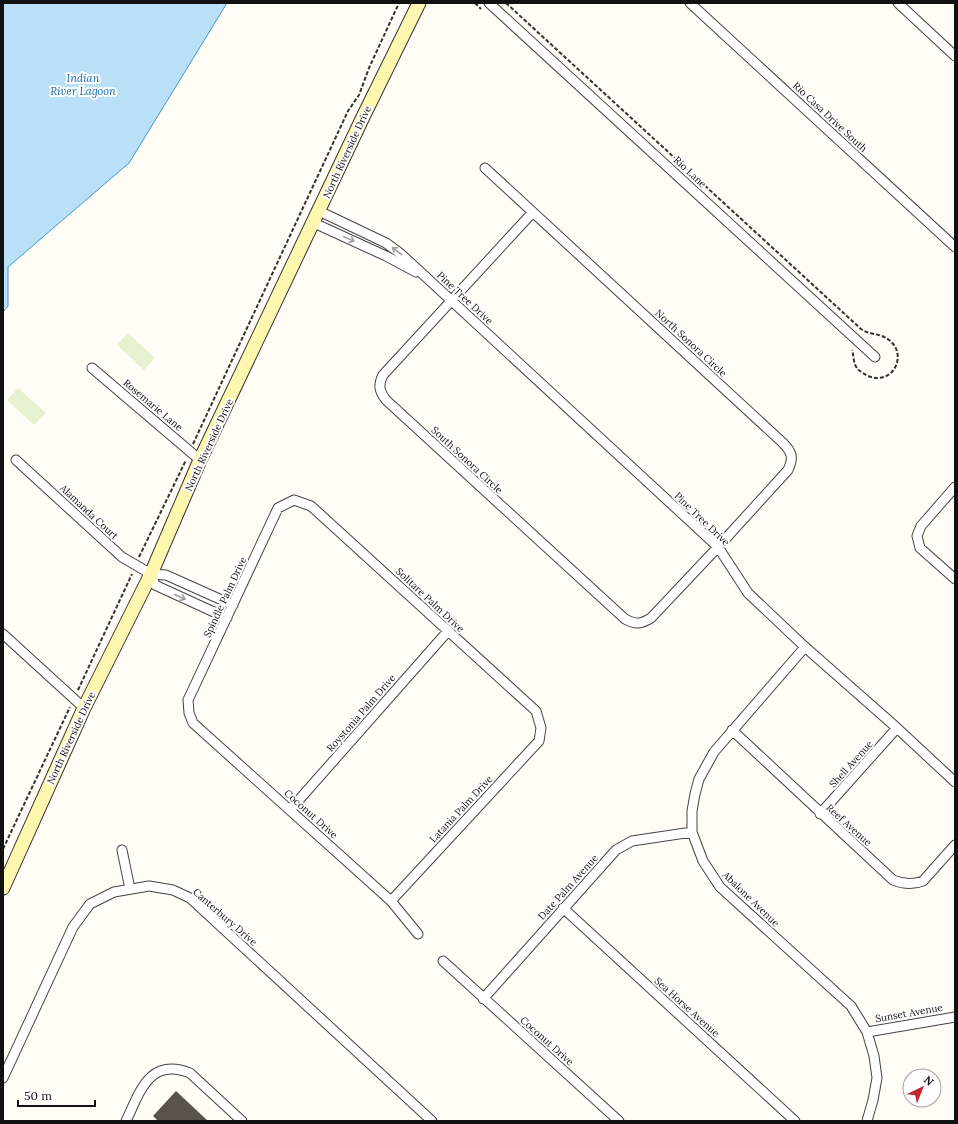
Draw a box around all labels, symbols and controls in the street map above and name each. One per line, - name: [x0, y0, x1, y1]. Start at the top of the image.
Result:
- water label: Indian River Lagoon: [50, 71, 116, 98]
- street label: Rio Casa Drive South: [790, 79, 870, 155]
- street label: North Riverside Drive: [320, 103, 374, 200]
- street label: Rio Lane: [671, 154, 710, 191]
- one-way arrow: [343, 236, 355, 243]
- one-way arrow: [392, 247, 403, 255]
- street label: Pine Tree Drive: [434, 269, 496, 328]
- street label: North Sonora Circle: [652, 306, 730, 380]
- street label: Rosemarie Lane: [120, 376, 186, 434]
- street label: North Riverside Drive: [182, 396, 236, 493]
- street label: South Sonora Circle: [429, 424, 506, 497]
- street label: Alamanda Court: [56, 481, 121, 542]
- street label: Pine Tree Drive: [672, 489, 733, 549]
- street label: Spindle Palm Drive: [201, 554, 250, 639]
- street label: Solitare Palm Drive: [393, 565, 467, 635]
- one-way arrow: [174, 593, 186, 601]
- street label: Roystonia Palm Drive: [324, 671, 399, 755]
- street label: North Riverside Drive: [44, 689, 98, 786]
- street label: Shell Avenue: [826, 737, 876, 790]
- street label: Latania Palm Drive: [426, 772, 496, 845]
- street label: Coconut Drive: [282, 787, 341, 842]
- street label: Reef Avenue: [823, 801, 875, 849]
- street label: Date Palm Avenue: [535, 851, 601, 922]
- street label: Abalone Avenue: [719, 868, 782, 930]
- street label: Canterbury Drive: [190, 886, 260, 949]
- street label: Sea Horse Avenue: [652, 974, 723, 1040]
- street label: Sunset Avenue: [874, 1001, 944, 1025]
- street label: Coconut Drive: [518, 1014, 577, 1069]
- north arrow: [902, 1068, 942, 1108]
- text: N: [921, 1073, 937, 1089]
- scale bar: [18, 1082, 95, 1108]
- text: 50 m: [24, 1088, 52, 1103]

